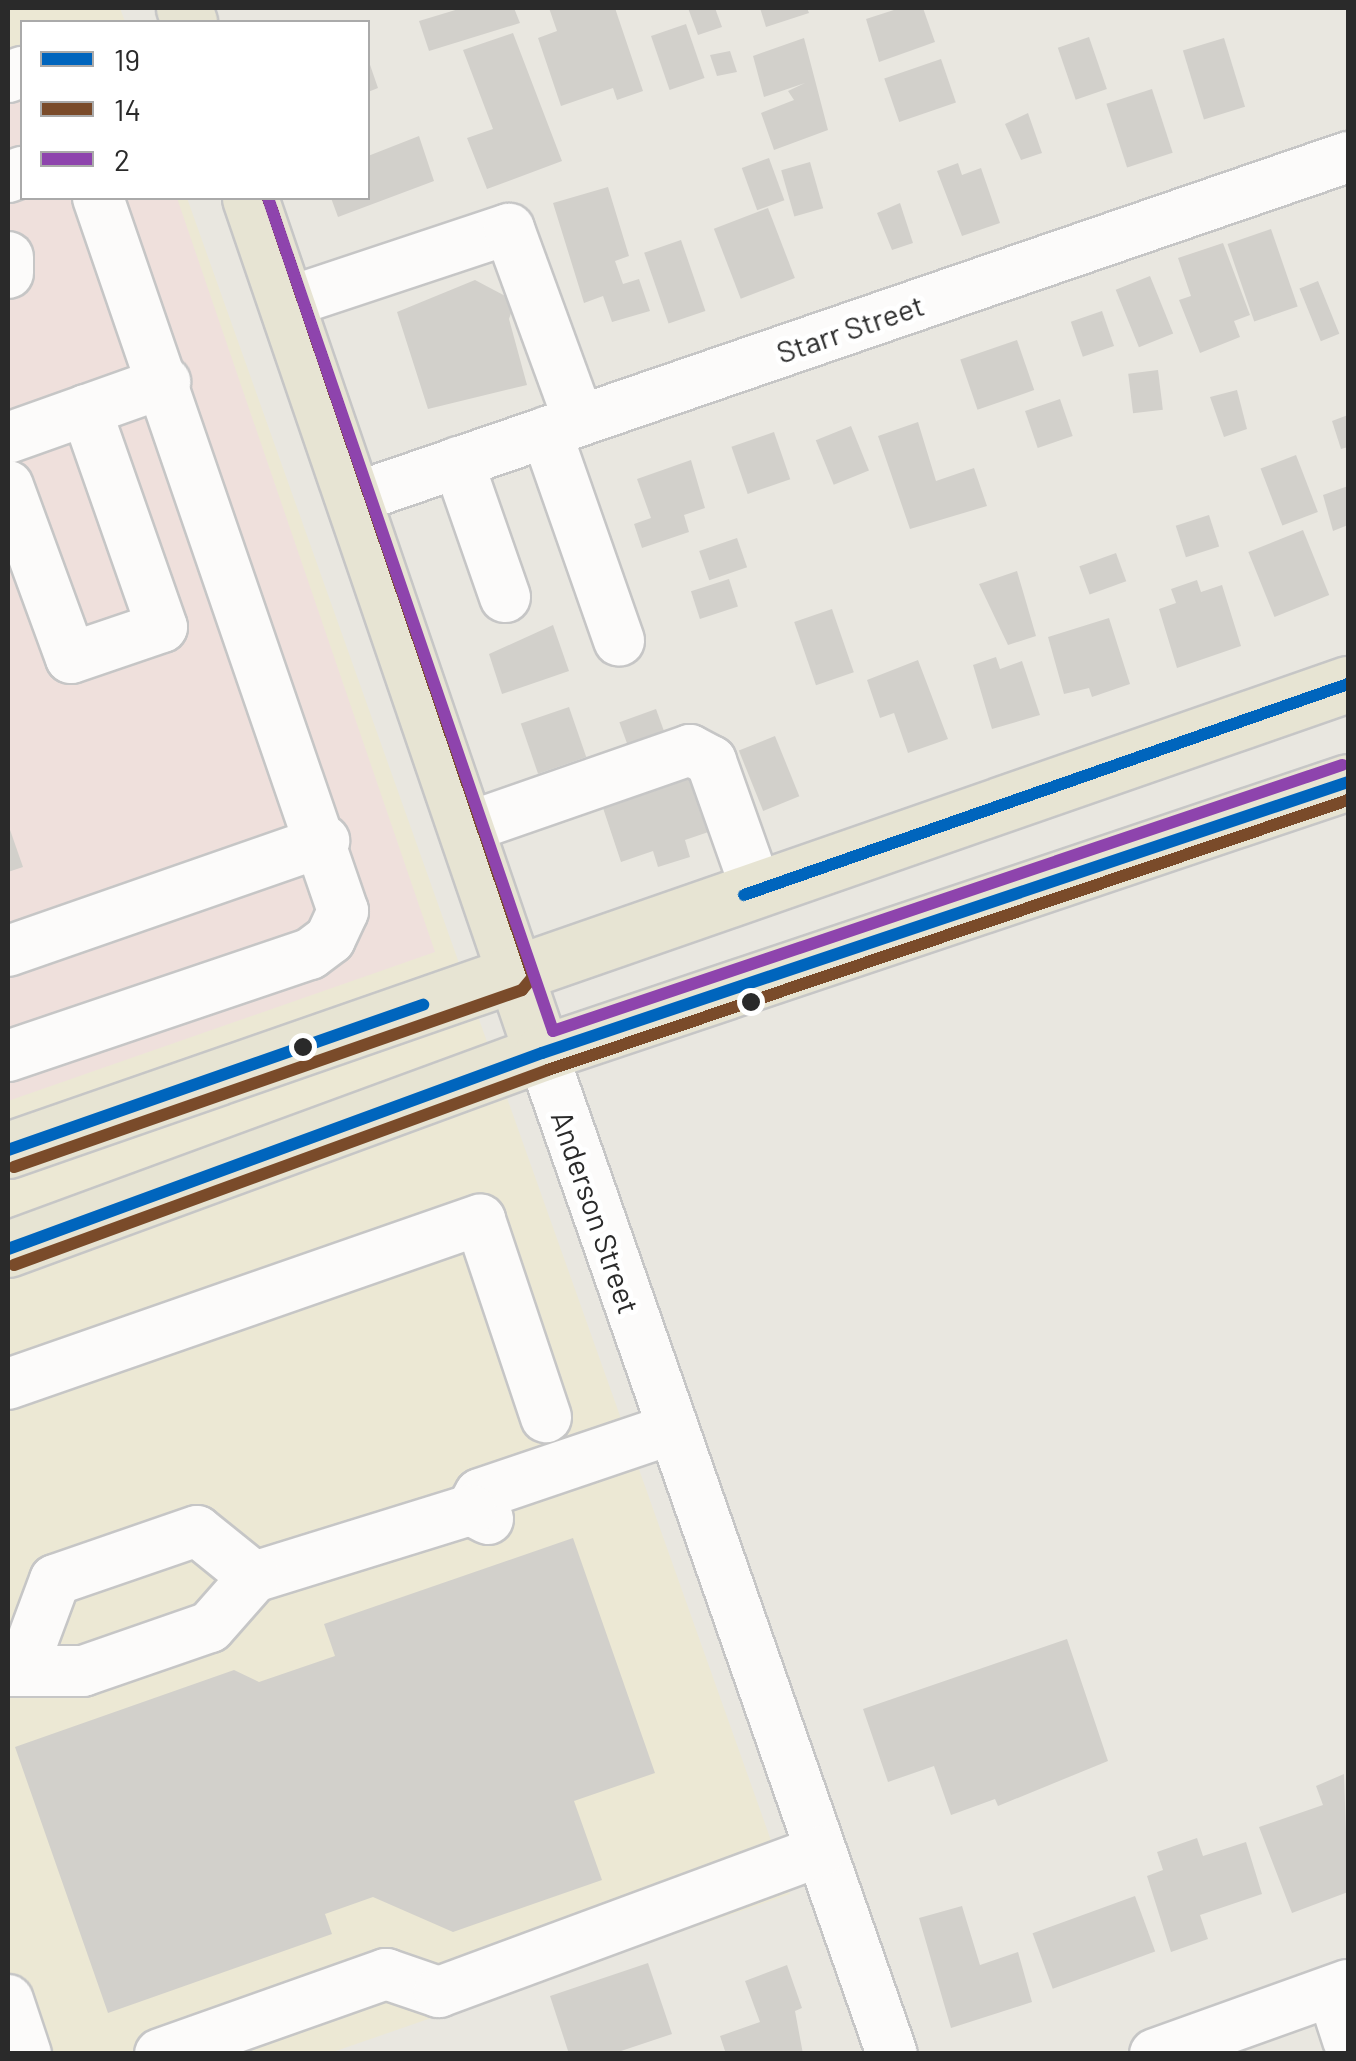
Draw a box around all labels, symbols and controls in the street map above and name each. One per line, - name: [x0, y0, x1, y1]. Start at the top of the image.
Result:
- legend: [20, 20, 370, 200]
- text: 19: [114, 41, 140, 77]
- text: 14: [114, 91, 141, 127]
- text: 2: [114, 141, 130, 177]
- street label: Starr Street: [772, 286, 928, 370]
- unlabelled marker: [741, 992, 761, 1012]
- unlabelled marker: [293, 1037, 313, 1057]
- street label: Anderson Street: [544, 1106, 648, 1318]

